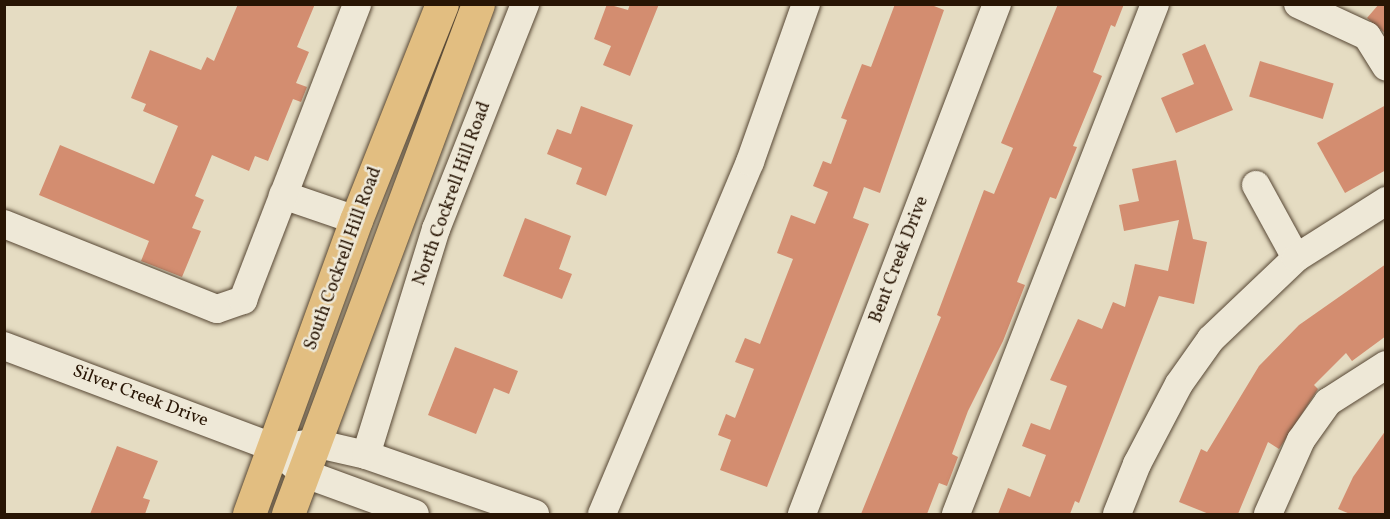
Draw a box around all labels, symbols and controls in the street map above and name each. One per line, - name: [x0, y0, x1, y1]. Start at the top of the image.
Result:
- street label: North Cockrell Hill Road: [410, 99, 496, 289]
- street label: South Cockrell Hill Road: [301, 164, 387, 354]
- street label: Bent Creek Drive: [866, 194, 934, 326]
- street label: Silver Creek Drive: [69, 361, 211, 433]

